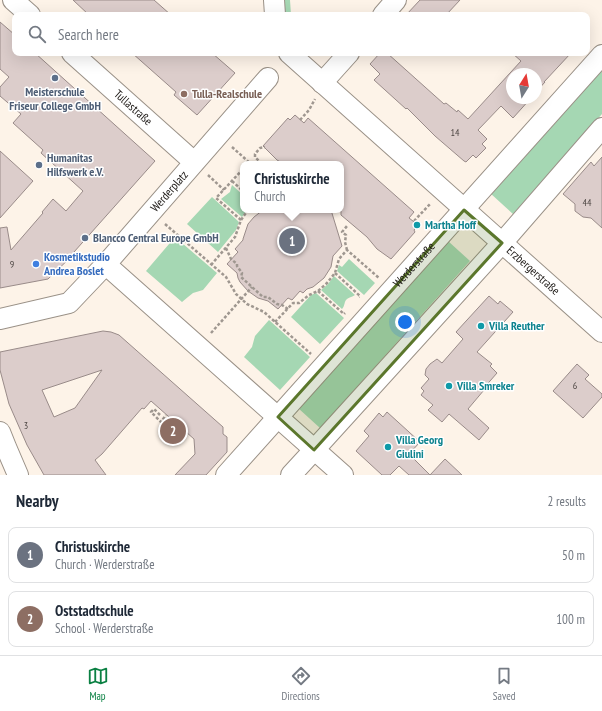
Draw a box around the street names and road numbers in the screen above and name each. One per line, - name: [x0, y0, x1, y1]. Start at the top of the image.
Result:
- street label: Tullastraße: [111, 86, 156, 128]
- street label: Werderplatz: [147, 167, 191, 215]
- street label: Werderstraße: [390, 239, 438, 290]
- street label: Erzbergerstraße: [504, 243, 563, 298]

